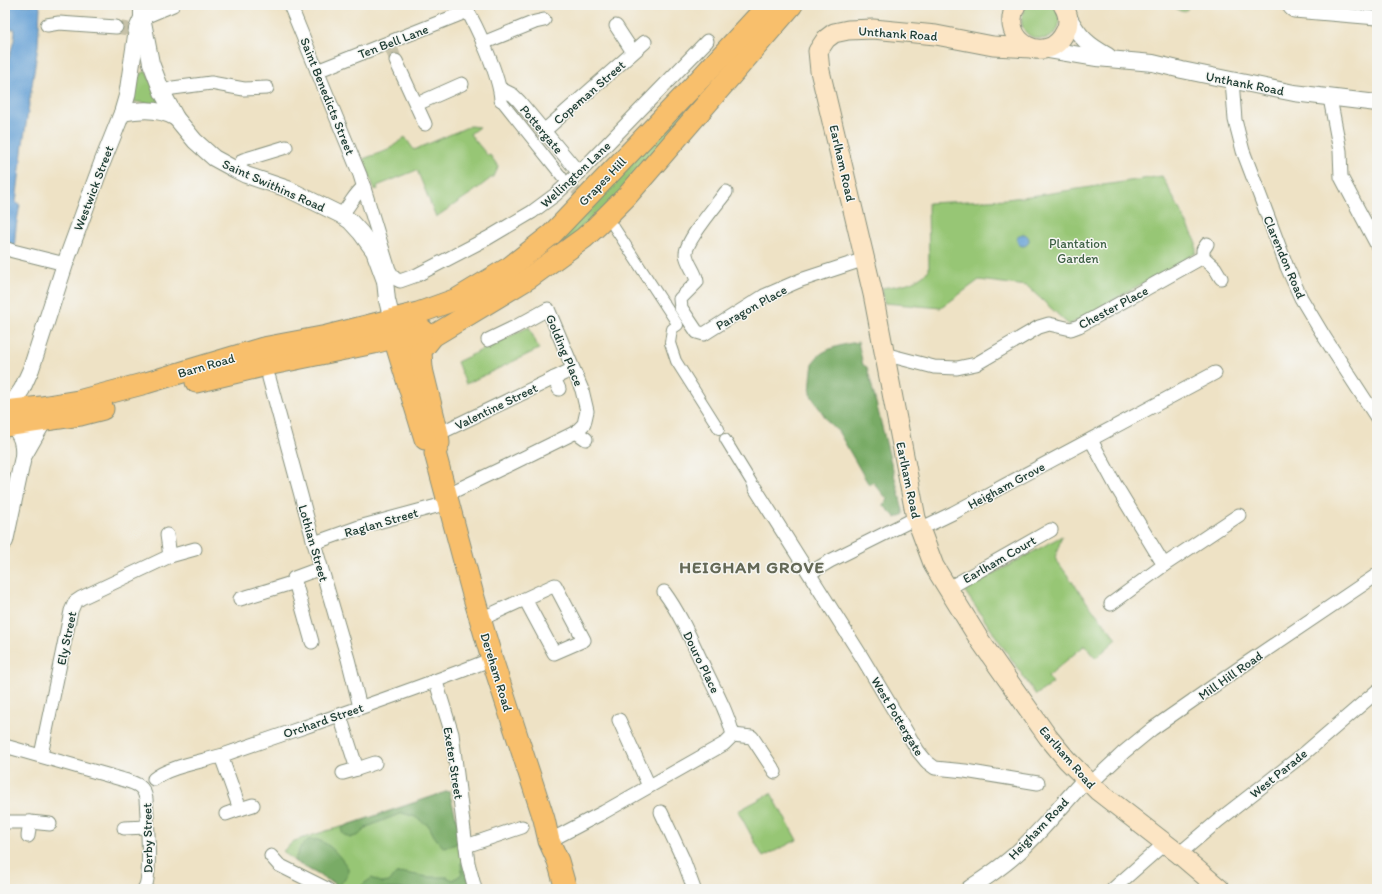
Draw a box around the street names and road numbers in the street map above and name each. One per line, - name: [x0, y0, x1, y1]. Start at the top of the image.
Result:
- street label: Ten Bell Lane: [356, 21, 430, 62]
- street label: Unthank Road: [858, 23, 938, 44]
- street label: Saint Benedicts Street: [297, 35, 358, 157]
- street label: Copeman Street: [550, 57, 628, 128]
- street label: Unthank Road: [1204, 69, 1285, 98]
- street label: Pottergate: [517, 102, 566, 157]
- street label: Earlham Road: [826, 123, 859, 203]
- street label: Wellington Lane: [537, 138, 613, 211]
- street label: Westwick Street: [70, 143, 117, 233]
- street label: Grapes Hill: [575, 154, 629, 209]
- street label: Saint Swithins Road: [220, 156, 328, 215]
- street label: Clarendon Road: [1260, 213, 1309, 301]
- street label: Paragon Place: [713, 282, 789, 333]
- street label: Chester Place: [1076, 283, 1151, 332]
- street label: Golding Place: [543, 312, 586, 388]
- street label: Barn Road: [176, 350, 236, 381]
- street label: Valentine Street: [452, 380, 540, 433]
- street label: Earlham Road: [893, 440, 924, 520]
- street label: Heigham Grove: [965, 459, 1047, 512]
- street label: Lothian Street: [295, 503, 332, 583]
- street label: Raglan Street: [342, 505, 420, 540]
- street label: Earlham Court: [960, 532, 1039, 586]
- street label: Ely Street: [53, 610, 80, 666]
- street label: Douro Place: [680, 629, 723, 696]
- street label: Dereham Road: [477, 631, 516, 713]
- street label: Mill Hill Road: [1195, 648, 1265, 703]
- street label: West Pottergate: [868, 674, 927, 759]
- street label: Orchard Street: [281, 700, 365, 741]
- street label: Earlham Road: [1036, 723, 1099, 792]
- street label: Exeter Street: [440, 726, 467, 801]
- street label: West Parade: [1247, 746, 1310, 801]
- street label: Heigham Road: [1005, 794, 1072, 862]
- street label: Derby Street: [139, 803, 156, 873]

